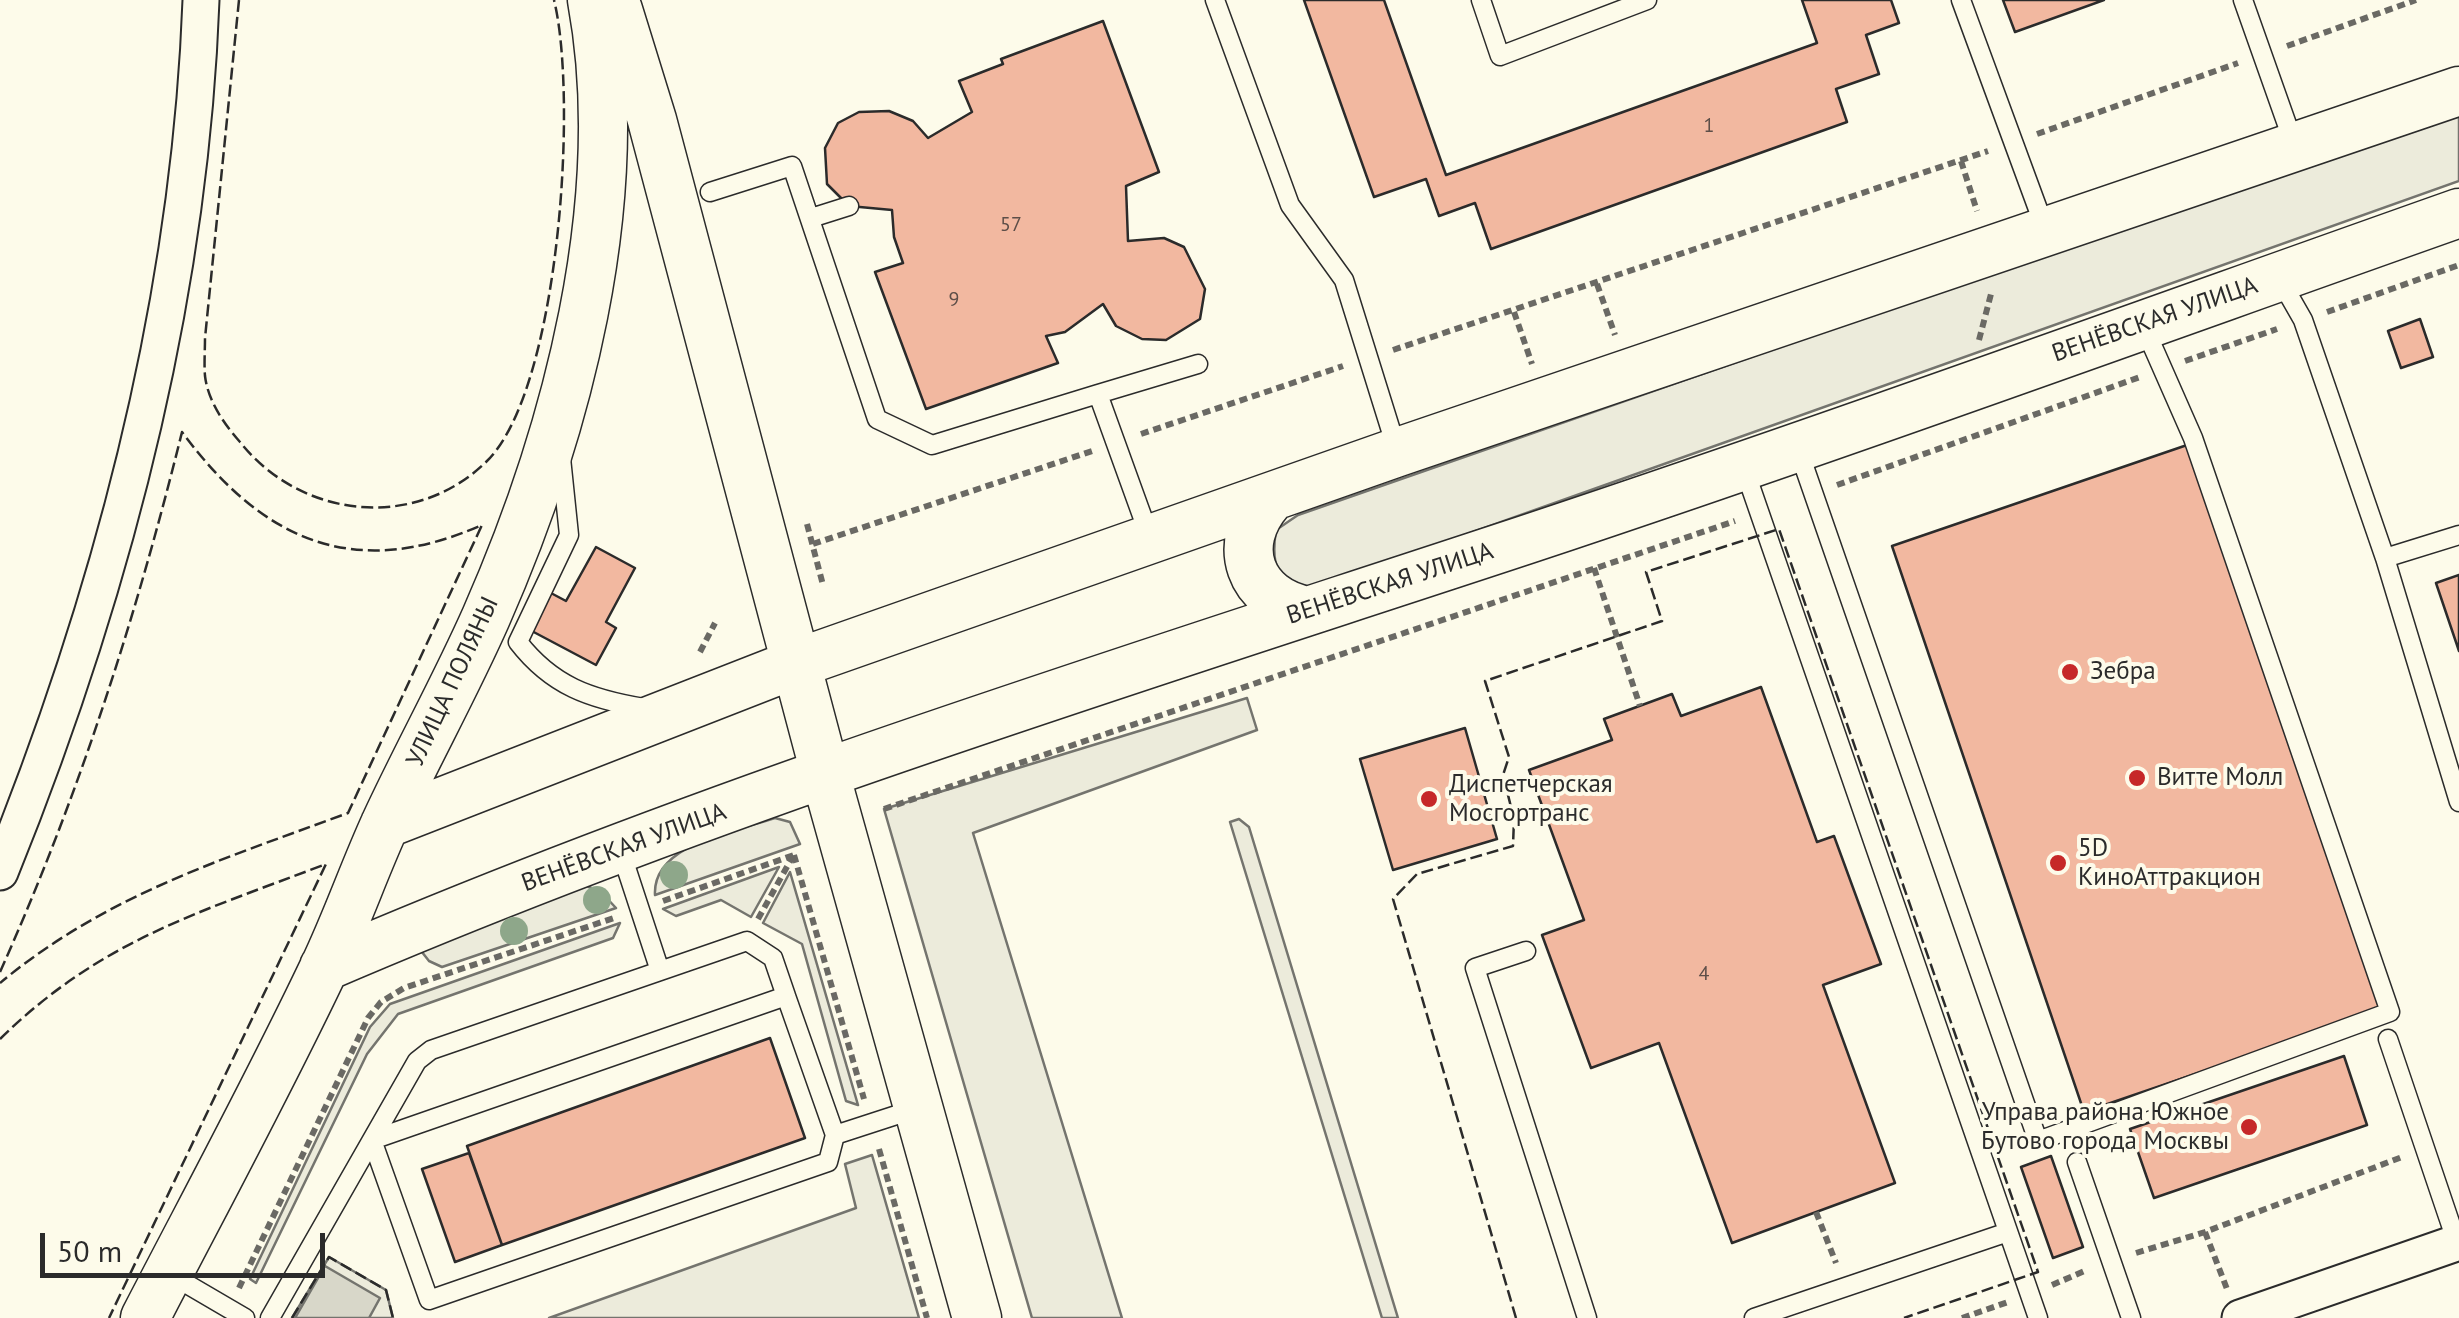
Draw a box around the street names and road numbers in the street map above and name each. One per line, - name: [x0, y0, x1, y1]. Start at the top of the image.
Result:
- street label: ВЕНЁВСКАЯ УЛИЦА: [2048, 271, 2262, 369]
- street label: ВЕНЁВСКАЯ УЛИЦА: [1283, 536, 1497, 632]
- street label: УЛИЦА ПОЛЯНЫ: [401, 593, 505, 771]
- street label: ВЕНЁВСКАЯ УЛИЦА: [518, 797, 730, 899]

